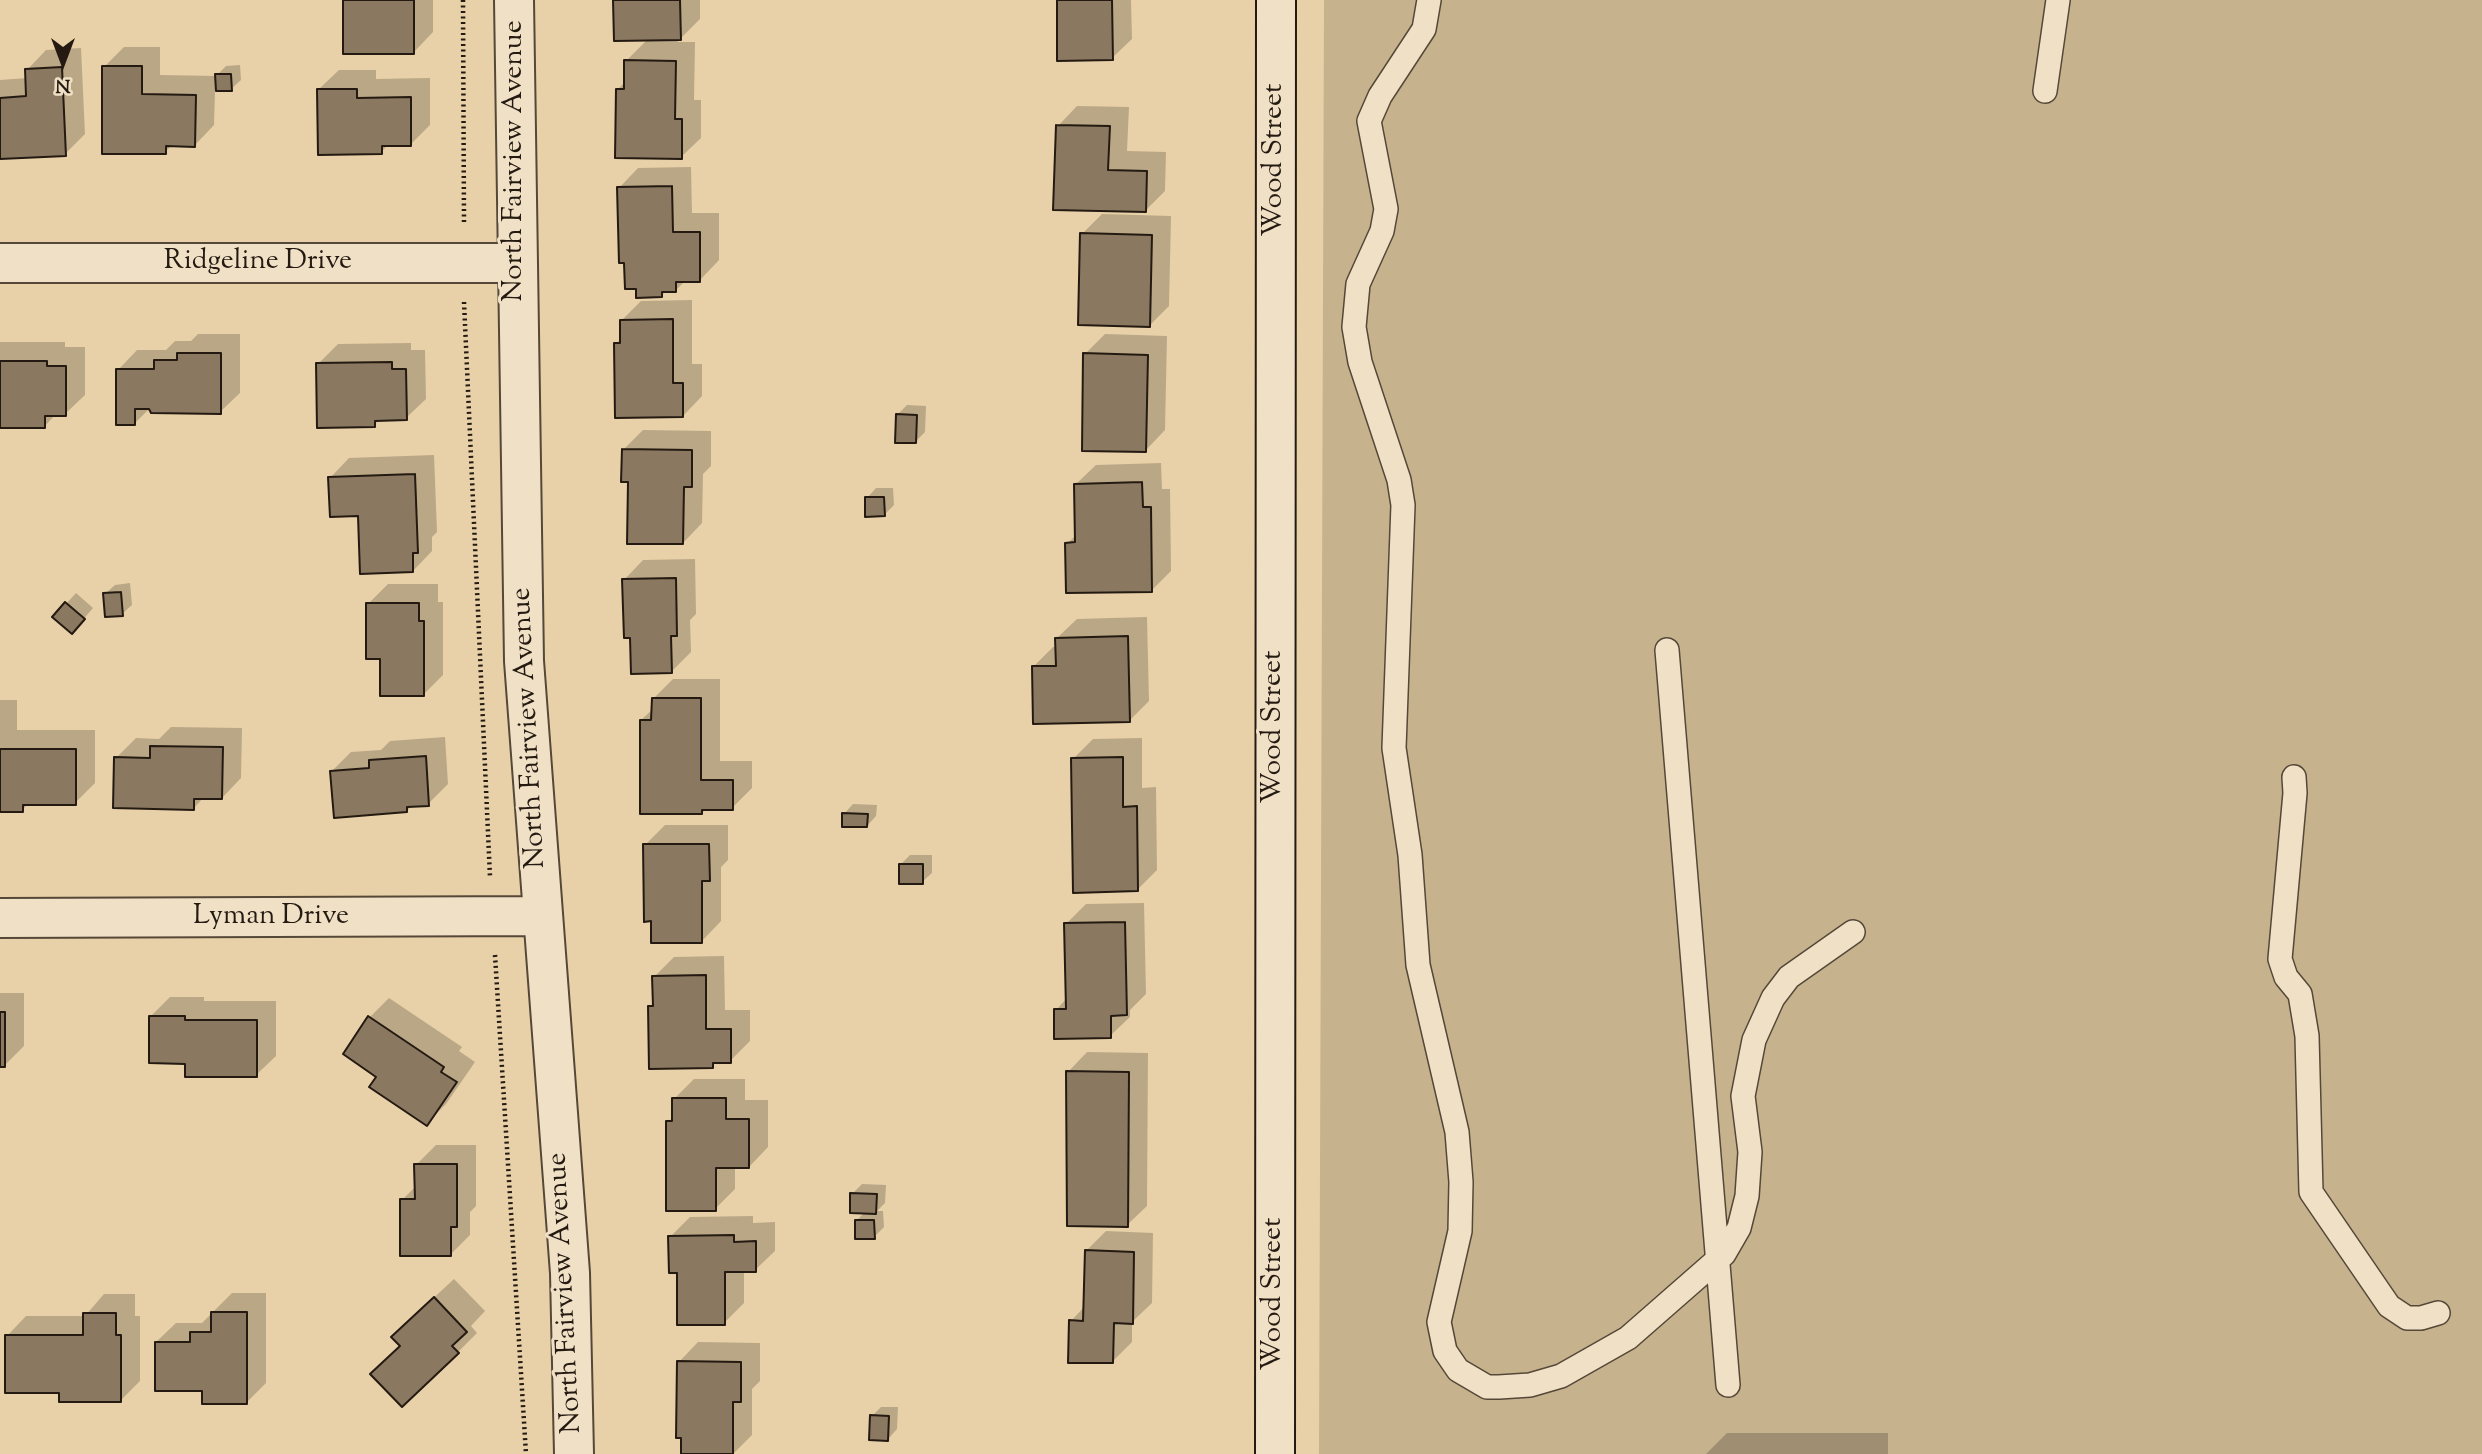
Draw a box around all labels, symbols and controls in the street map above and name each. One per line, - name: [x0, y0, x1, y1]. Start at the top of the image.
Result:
- street label: North Fairview Avenue: [499, 20, 533, 302]
- north arrow: [28, 28, 98, 98]
- text: N: [55, 71, 71, 98]
- street label: Wood Street: [1259, 83, 1293, 237]
- street label: Ridgeline Drive: [164, 246, 352, 280]
- street label: North Fairview Avenue: [507, 587, 555, 869]
- street label: Wood Street: [1258, 650, 1292, 804]
- street label: Lyman Drive: [193, 901, 349, 935]
- street label: North Fairview Avenue: [543, 1152, 591, 1434]
- street label: Wood Street: [1258, 1217, 1292, 1371]

